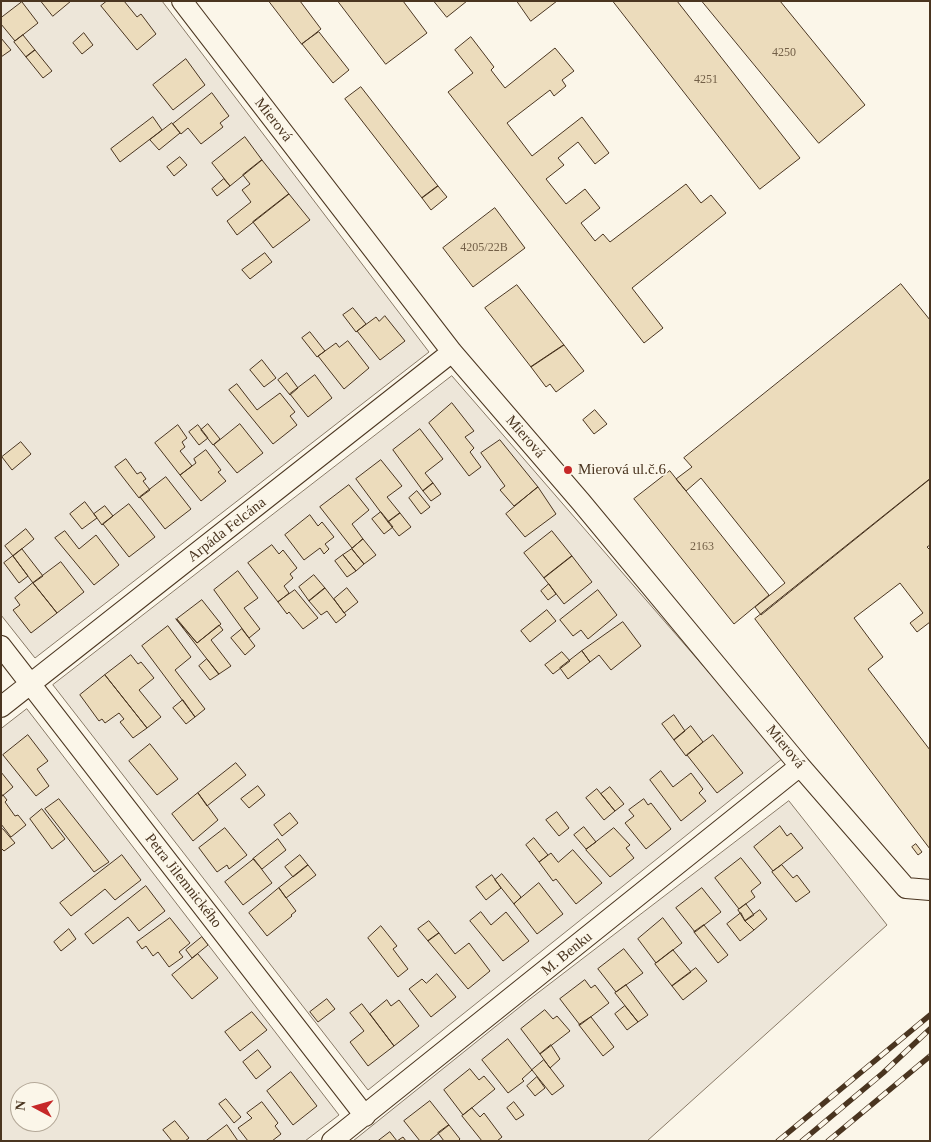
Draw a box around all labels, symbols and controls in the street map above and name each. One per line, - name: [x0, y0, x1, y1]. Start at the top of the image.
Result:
- house number: 4250: [772, 46, 796, 60]
- house number: 4251: [694, 73, 718, 87]
- street label: Mierová: [250, 94, 296, 146]
- house number: 4205/22B: [460, 241, 508, 255]
- street label: Mierová: [502, 412, 548, 462]
- place label: Mierová ul.č.6: [578, 461, 666, 479]
- marker: Mierová ul.č.6: [562, 464, 574, 476]
- street label: Arpáda Felcána: [184, 494, 270, 566]
- house number: 2163: [690, 540, 714, 554]
- street label: Mierová: [762, 722, 808, 772]
- street label: Petra Jilemnického: [141, 830, 225, 932]
- street label: M. Benku: [538, 928, 596, 980]
- north arrow: [10, 1082, 60, 1132]
- text: N: [13, 1100, 29, 1111]

